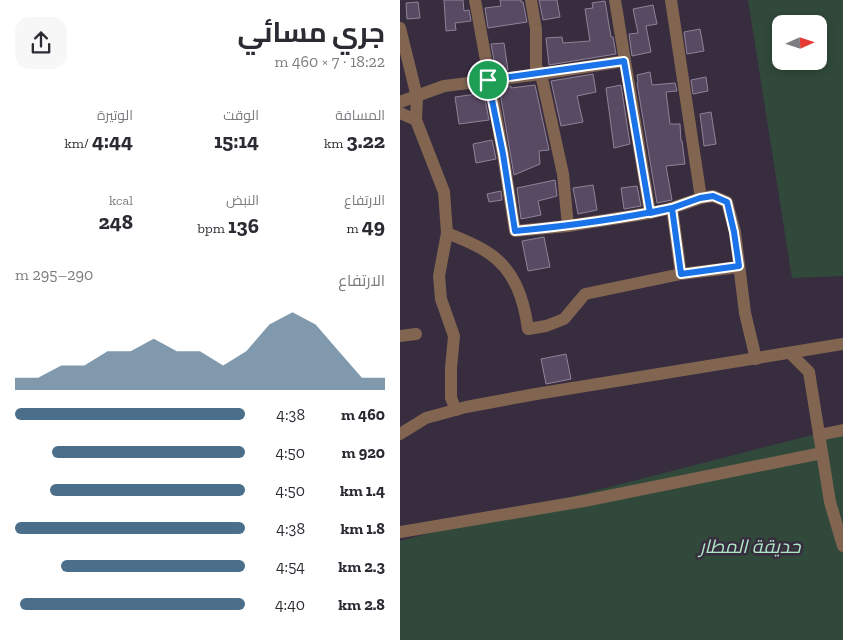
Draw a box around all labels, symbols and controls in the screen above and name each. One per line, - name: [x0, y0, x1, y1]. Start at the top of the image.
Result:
- north arrow: [772, 15, 828, 70]
- map controls: [772, 15, 827, 70]
- text: جري مسائي: [238, 16, 385, 49]
- button: share: [15, 17, 67, 69]
- text: 18:22 · 7 × 460 m: [275, 52, 385, 71]
- pin: [467, 59, 509, 101]
- icon: arrive: [474, 66, 502, 94]
- text: الوتيرة: [97, 107, 133, 124]
- text: الوقت: [223, 107, 259, 124]
- text: المسافة: [335, 107, 385, 124]
- text: 4:44: [92, 128, 133, 153]
- text: 15:14: [214, 128, 259, 153]
- text: 3.22: [346, 128, 385, 153]
- text: /km: [65, 135, 92, 152]
- text: km: [324, 135, 346, 152]
- text: kcal: [109, 192, 133, 209]
- text: النبض: [226, 192, 259, 209]
- text: الارتفاع: [344, 192, 385, 209]
- text: 248: [98, 209, 133, 234]
- text: 136: [228, 213, 259, 238]
- text: 49: [362, 213, 385, 238]
- text: bpm: [198, 220, 228, 237]
- text: m: [347, 220, 362, 237]
- text: 290–295 m: [15, 265, 93, 284]
- text: الارتفاع: [338, 271, 385, 290]
- text: 4:38: [276, 405, 305, 424]
- text: 460 m: [341, 405, 385, 424]
- text: 4:50: [275, 443, 305, 462]
- text: 920 m: [342, 443, 385, 462]
- text: 4:50: [275, 481, 305, 500]
- text: 1.4 km: [340, 481, 385, 500]
- text: 4:38: [276, 519, 305, 538]
- text: 1.8 km: [340, 519, 385, 538]
- park label: حديقة المطار: [697, 535, 802, 558]
- text: 4:54: [276, 557, 305, 576]
- text: 2.3 km: [338, 557, 385, 576]
- text: 4:40: [275, 595, 305, 614]
- text: 2.8 km: [338, 595, 385, 614]

